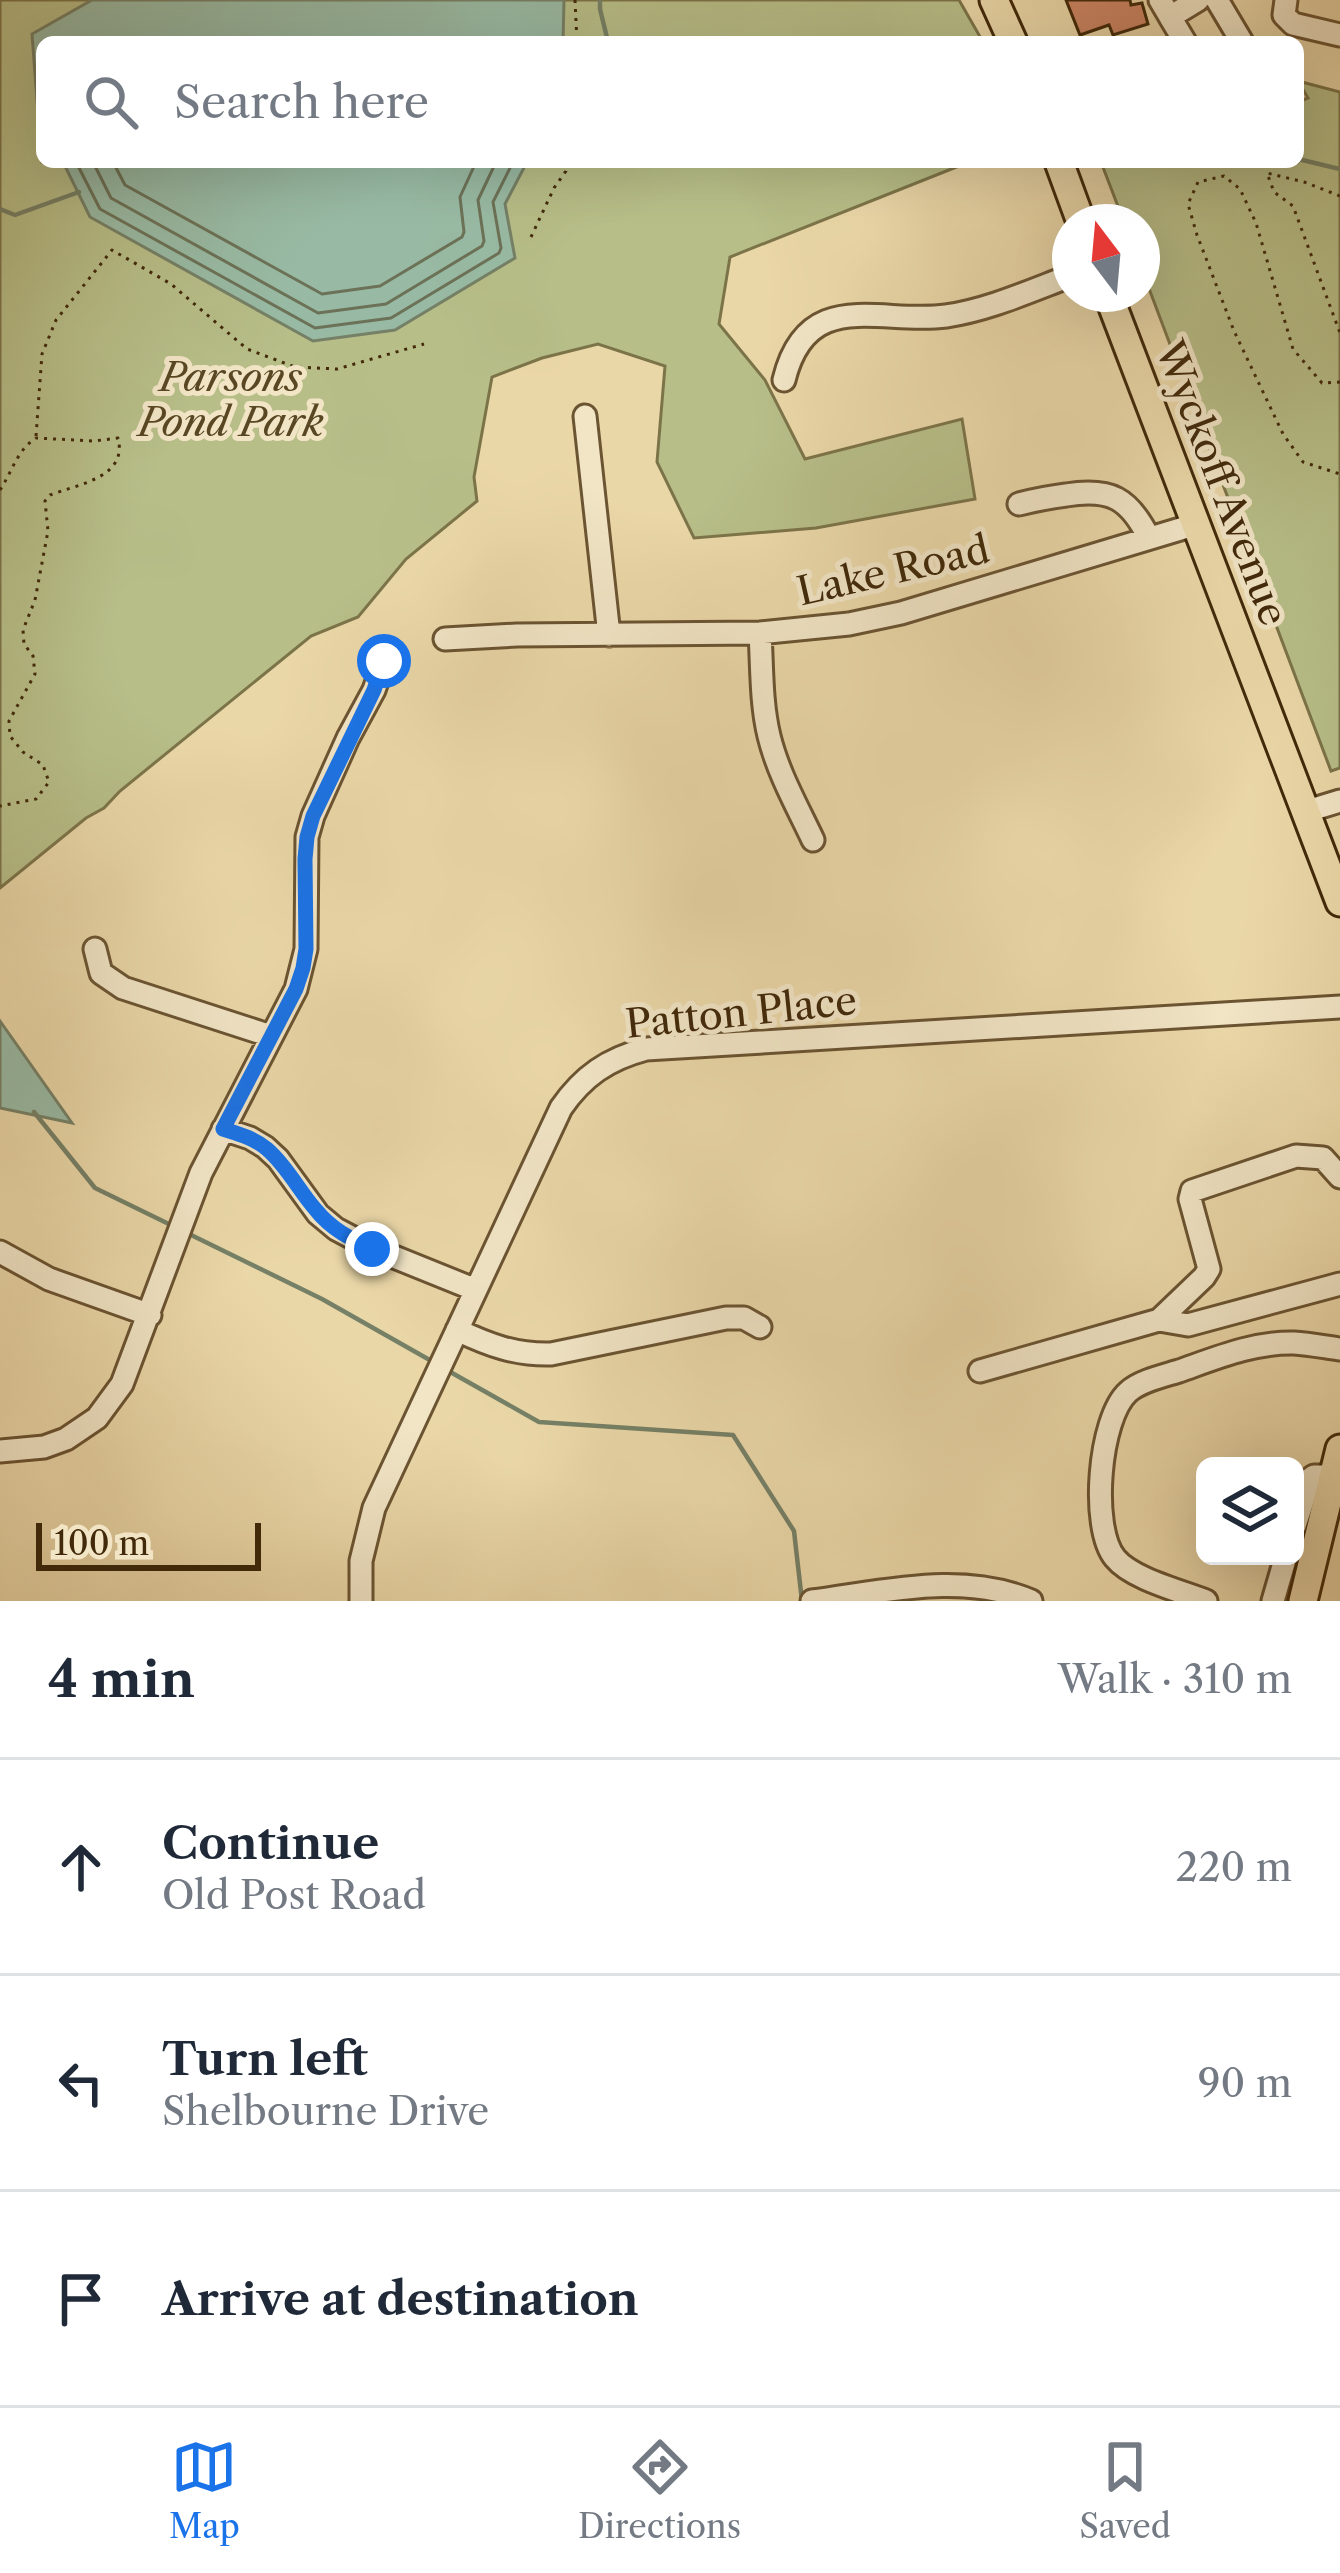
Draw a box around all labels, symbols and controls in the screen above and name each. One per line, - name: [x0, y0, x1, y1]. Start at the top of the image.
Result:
- search box: [36, 36, 1304, 168]
- icon: search: [78, 69, 144, 135]
- text: Search here: [174, 74, 429, 130]
- north arrow: [1052, 204, 1160, 312]
- street label: Wyckoff Avenue: [1145, 333, 1298, 632]
- park label: Parsons Pond Park: [135, 353, 324, 446]
- street label: Lake Road: [792, 525, 994, 615]
- route start: [357, 634, 411, 688]
- street label: Patton Place: [623, 976, 859, 1048]
- route end: [345, 1222, 399, 1276]
- map controls: [1196, 1457, 1304, 1565]
- button: layers: [1196, 1457, 1304, 1565]
- scale bar: [36, 1517, 261, 1570]
- text: 100 m: [54, 1523, 149, 1564]
- text: 4 min: [48, 1648, 195, 1710]
- text: Walk · 310 m: [1058, 1655, 1292, 1703]
- text: Continue: [162, 1815, 379, 1871]
- icon: ahead: [48, 1834, 114, 1900]
- text: 220 m: [1176, 1843, 1292, 1891]
- text: Old Post Road: [162, 1871, 426, 1919]
- text: Turn left: [162, 2031, 368, 2087]
- icon: left: [48, 2050, 114, 2116]
- text: 90 m: [1198, 2059, 1292, 2107]
- text: Shelbourne Drive: [162, 2087, 489, 2135]
- icon: arrive: [48, 2266, 114, 2332]
- text: Arrive at destination: [162, 2271, 639, 2327]
- tab: Map: [169, 2434, 240, 2547]
- tab: Directions: [578, 2434, 741, 2547]
- tab: Saved: [1079, 2434, 1171, 2547]

